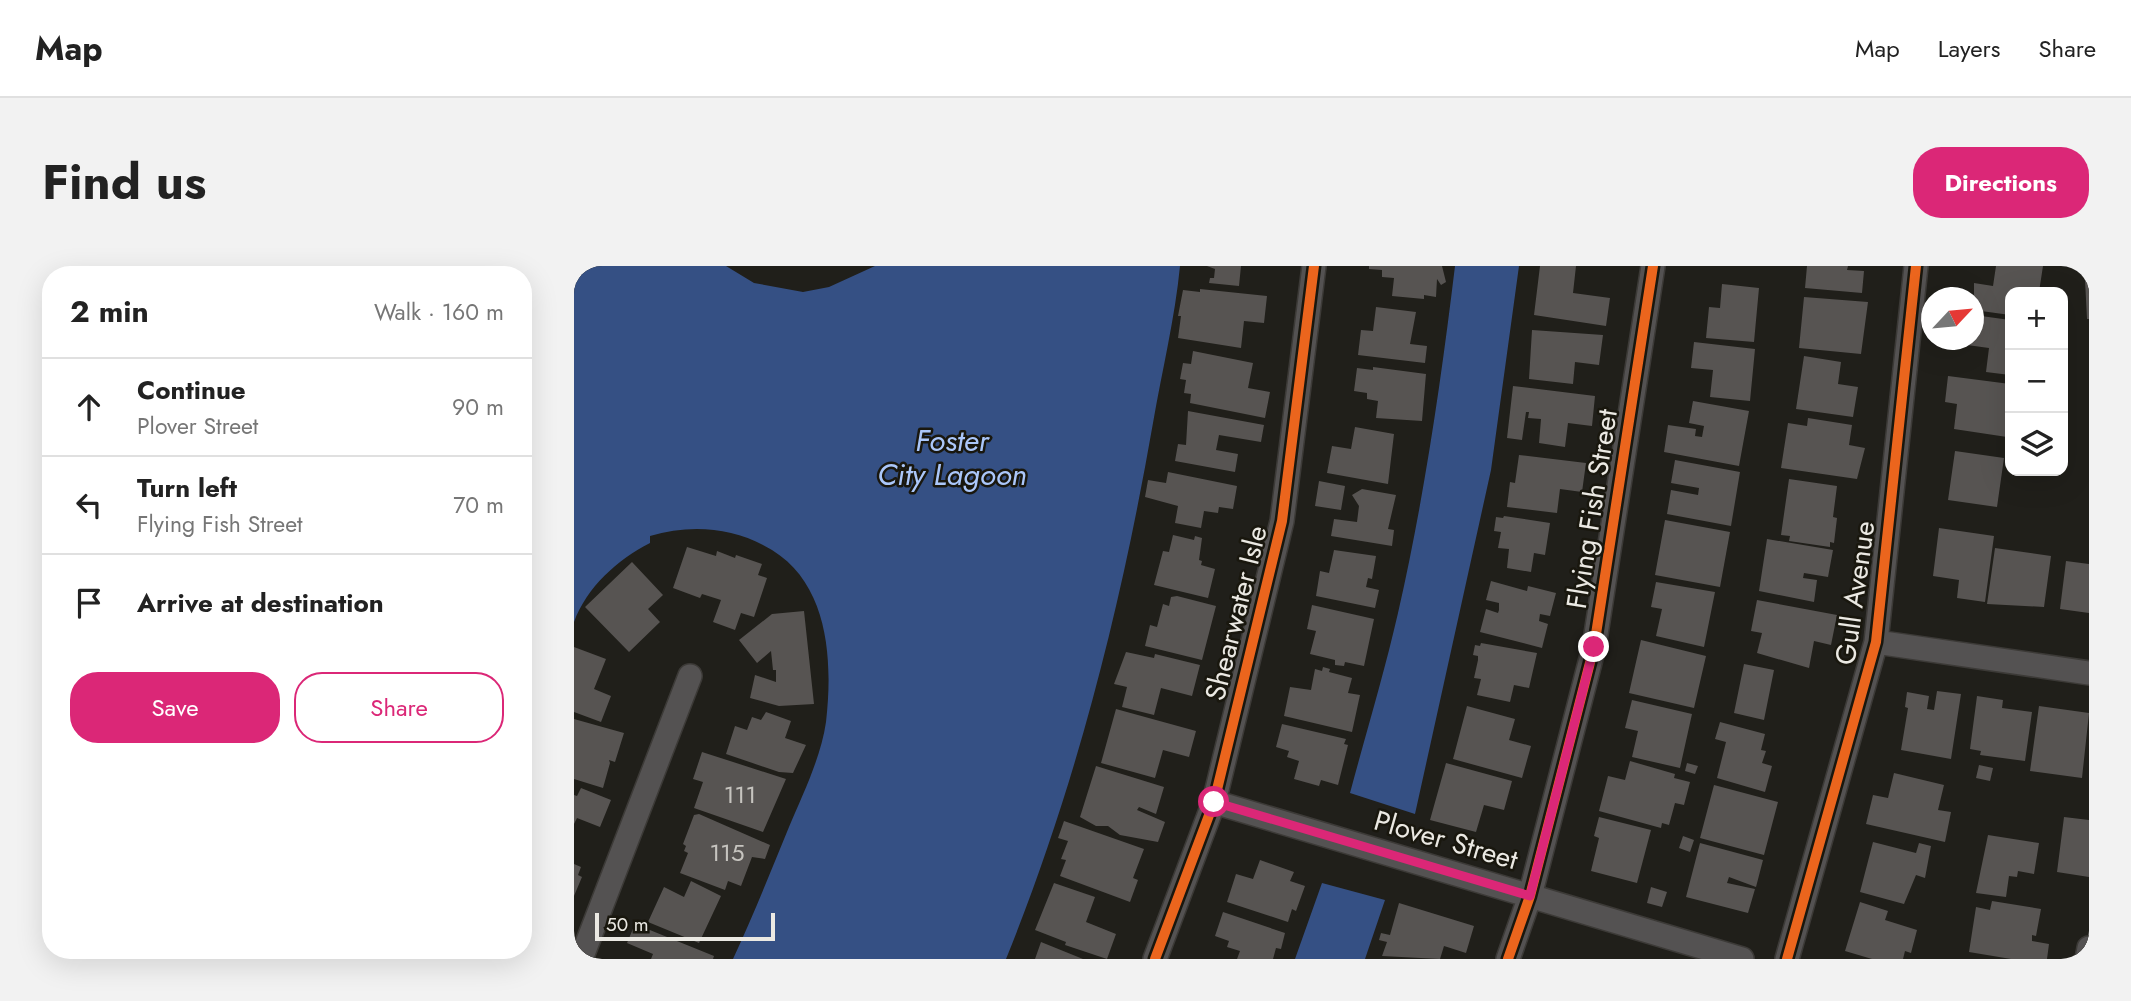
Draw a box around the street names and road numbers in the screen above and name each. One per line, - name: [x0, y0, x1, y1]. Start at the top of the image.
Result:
- street label: Flying Fish Street: [1556, 406, 1628, 612]
- street label: Gull Avenue: [1825, 518, 1885, 668]
- street label: Shearwater Isle: [1194, 521, 1278, 705]
- street label: Plover Street: [1369, 800, 1523, 880]

